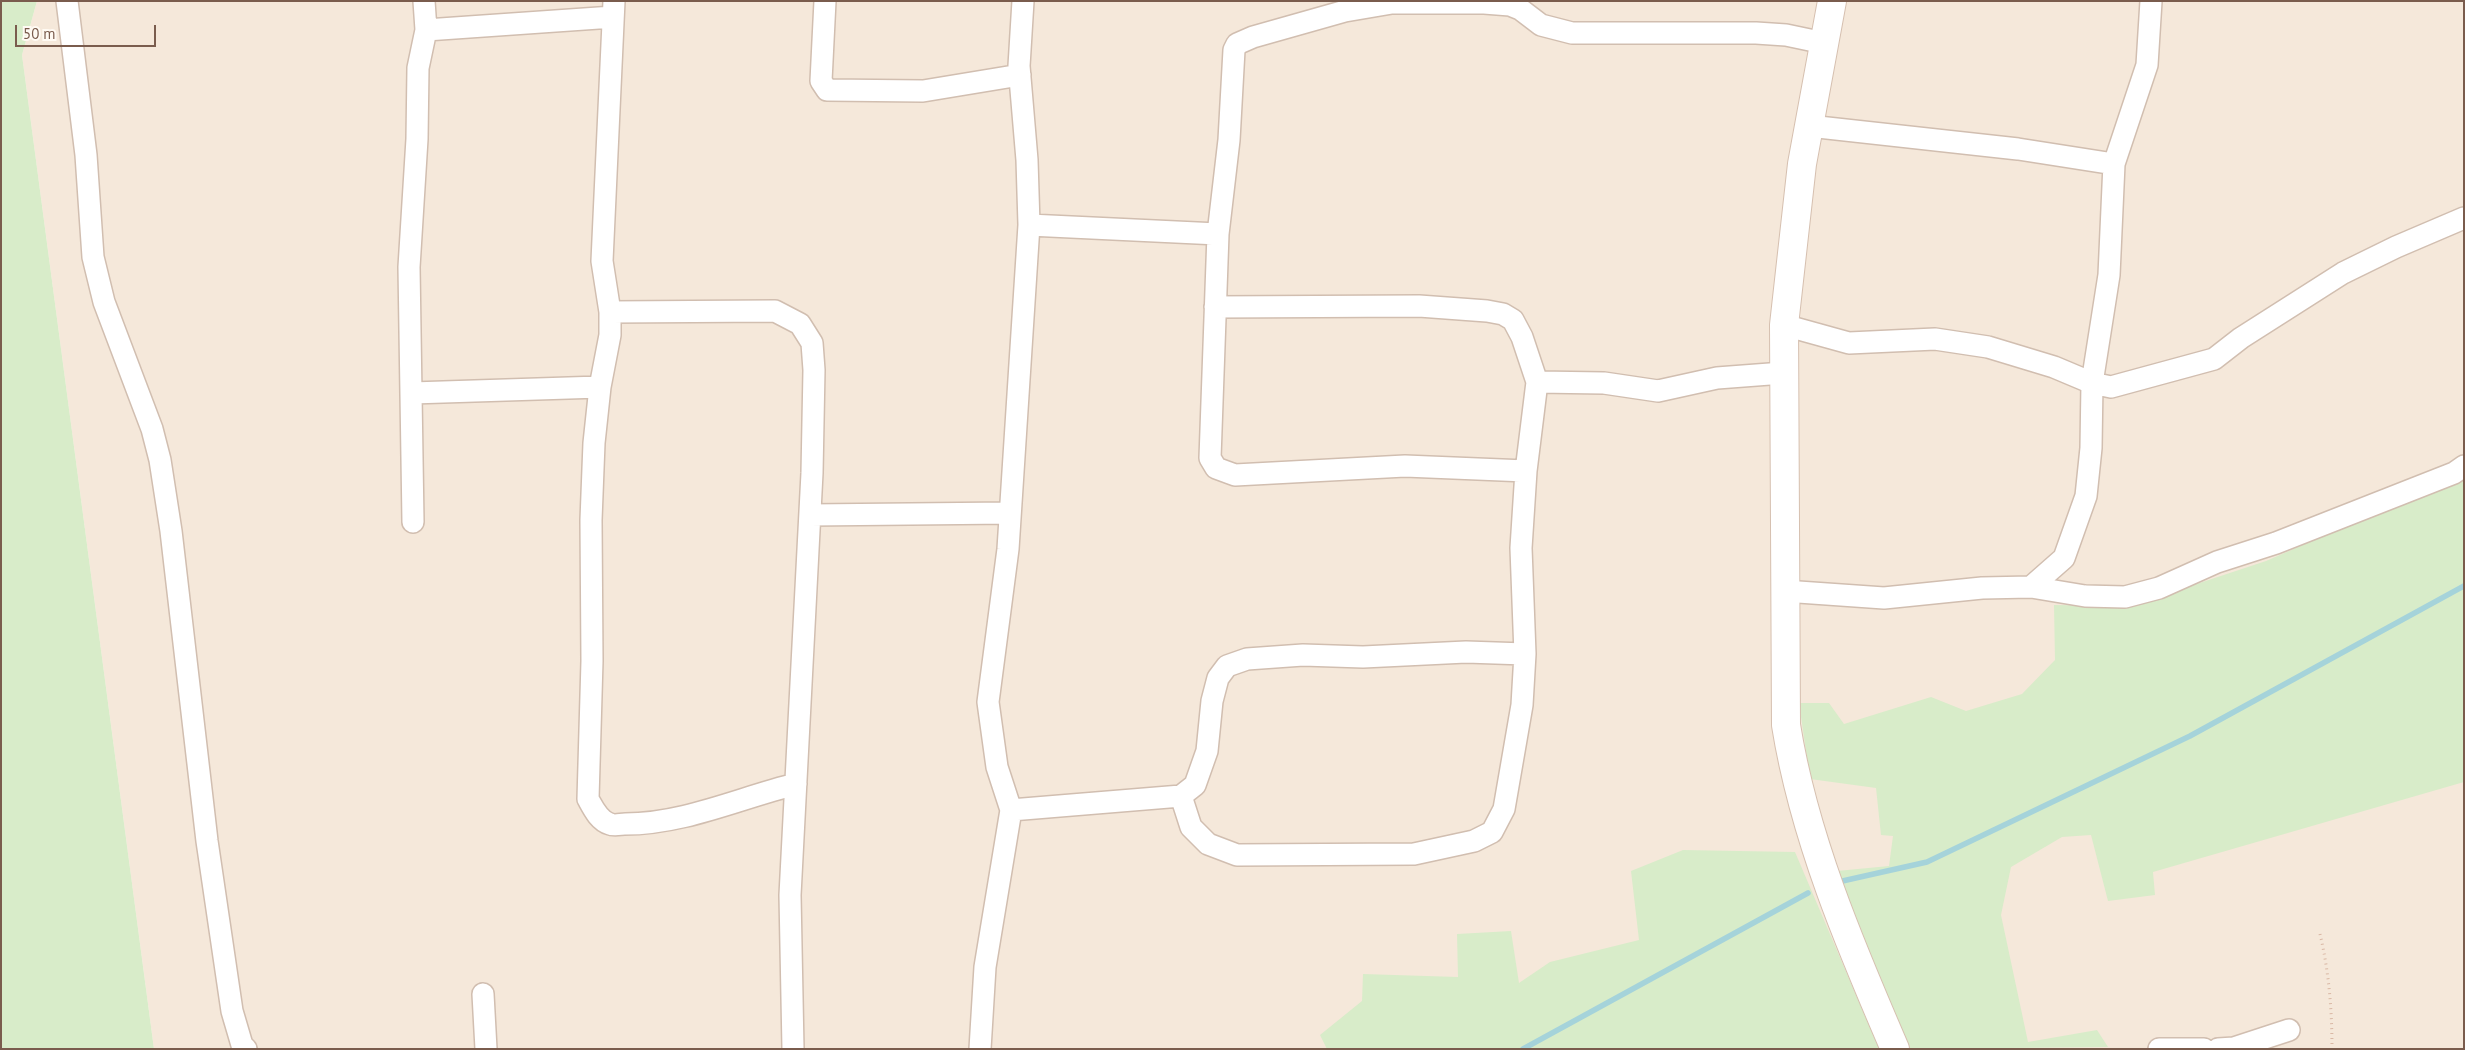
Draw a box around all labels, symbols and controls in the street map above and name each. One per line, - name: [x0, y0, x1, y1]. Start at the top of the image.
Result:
- scale bar: [18, 15, 159, 47]
- text: 50 m: [23, 24, 56, 43]

